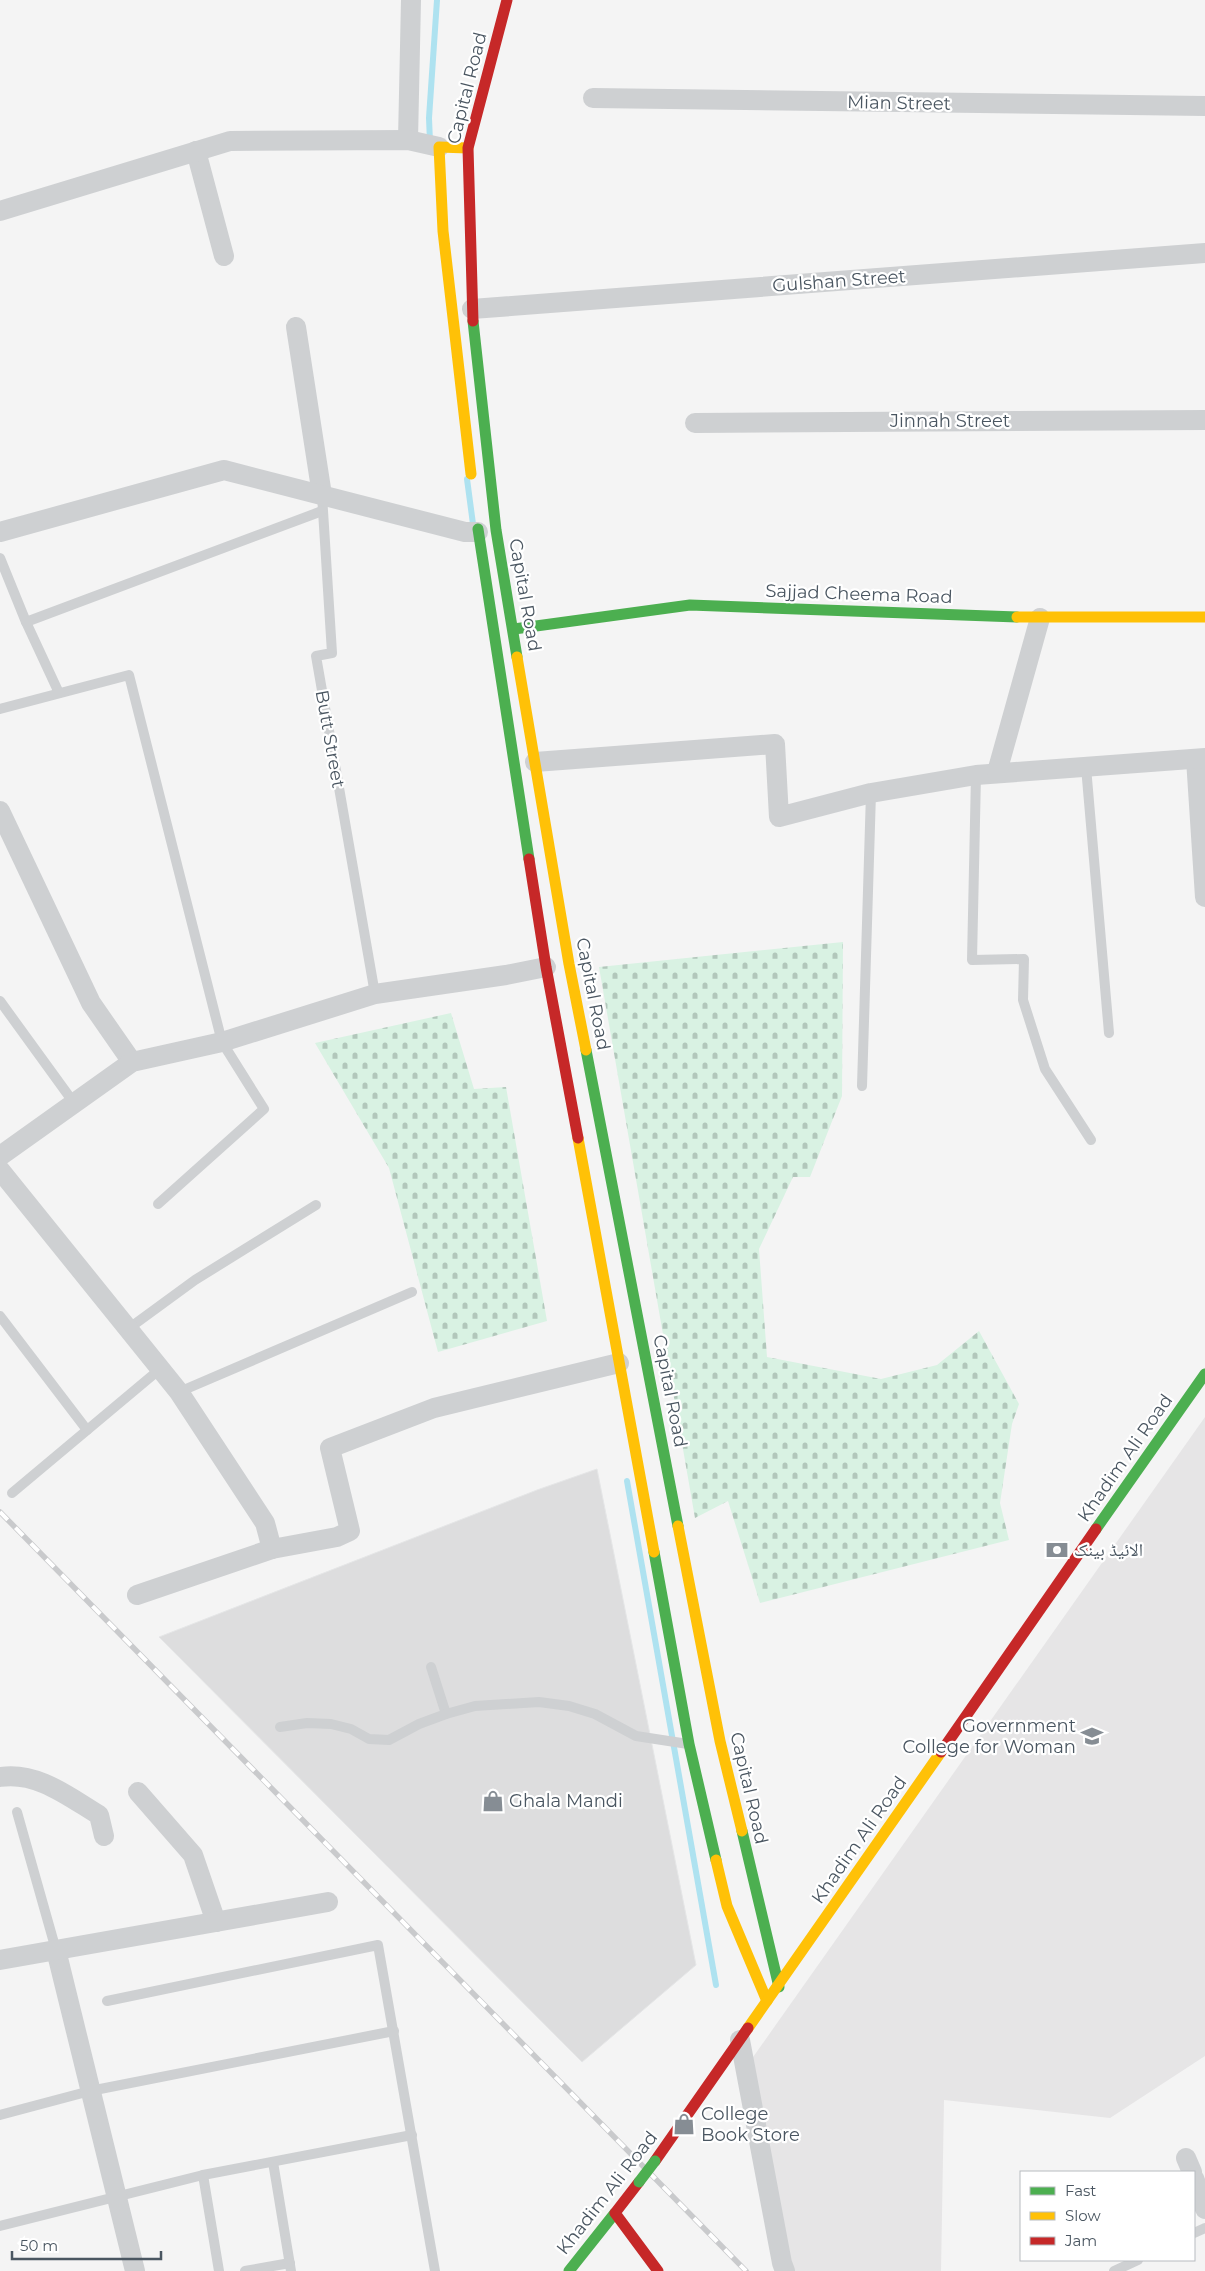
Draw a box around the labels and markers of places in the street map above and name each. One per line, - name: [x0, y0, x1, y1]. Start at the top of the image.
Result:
- bank icon: الائیڈ بینک: [1044, 1537, 1070, 1563]
- place label: الائیڈ بینک: [1074, 1539, 1143, 1561]
- place label: Government College for Woman: [903, 1715, 1076, 1758]
- school or university icon: Government College for Woman: [1079, 1723, 1105, 1749]
- shop icon: Ghala Mandi: [480, 1788, 506, 1814]
- place label: Ghala Mandi: [509, 1790, 623, 1812]
- place label: College Book Store: [701, 2103, 800, 2146]
- shop icon: College Book Store: [671, 2111, 697, 2137]

